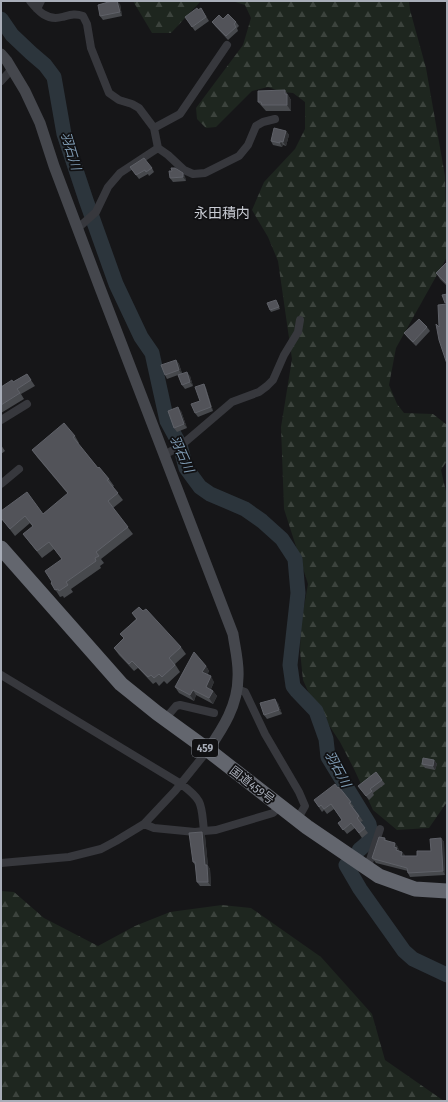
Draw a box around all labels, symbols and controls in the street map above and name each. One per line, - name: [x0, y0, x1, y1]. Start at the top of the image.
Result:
- water label: 羽石川: [58, 130, 84, 174]
- district label: 永田積内: [194, 205, 250, 222]
- water label: 羽石川: [167, 433, 198, 477]
- road number: 459: [192, 739, 218, 757]
- water label: 羽石川: [322, 748, 355, 791]
- street label: 国道459号: [227, 763, 277, 807]

